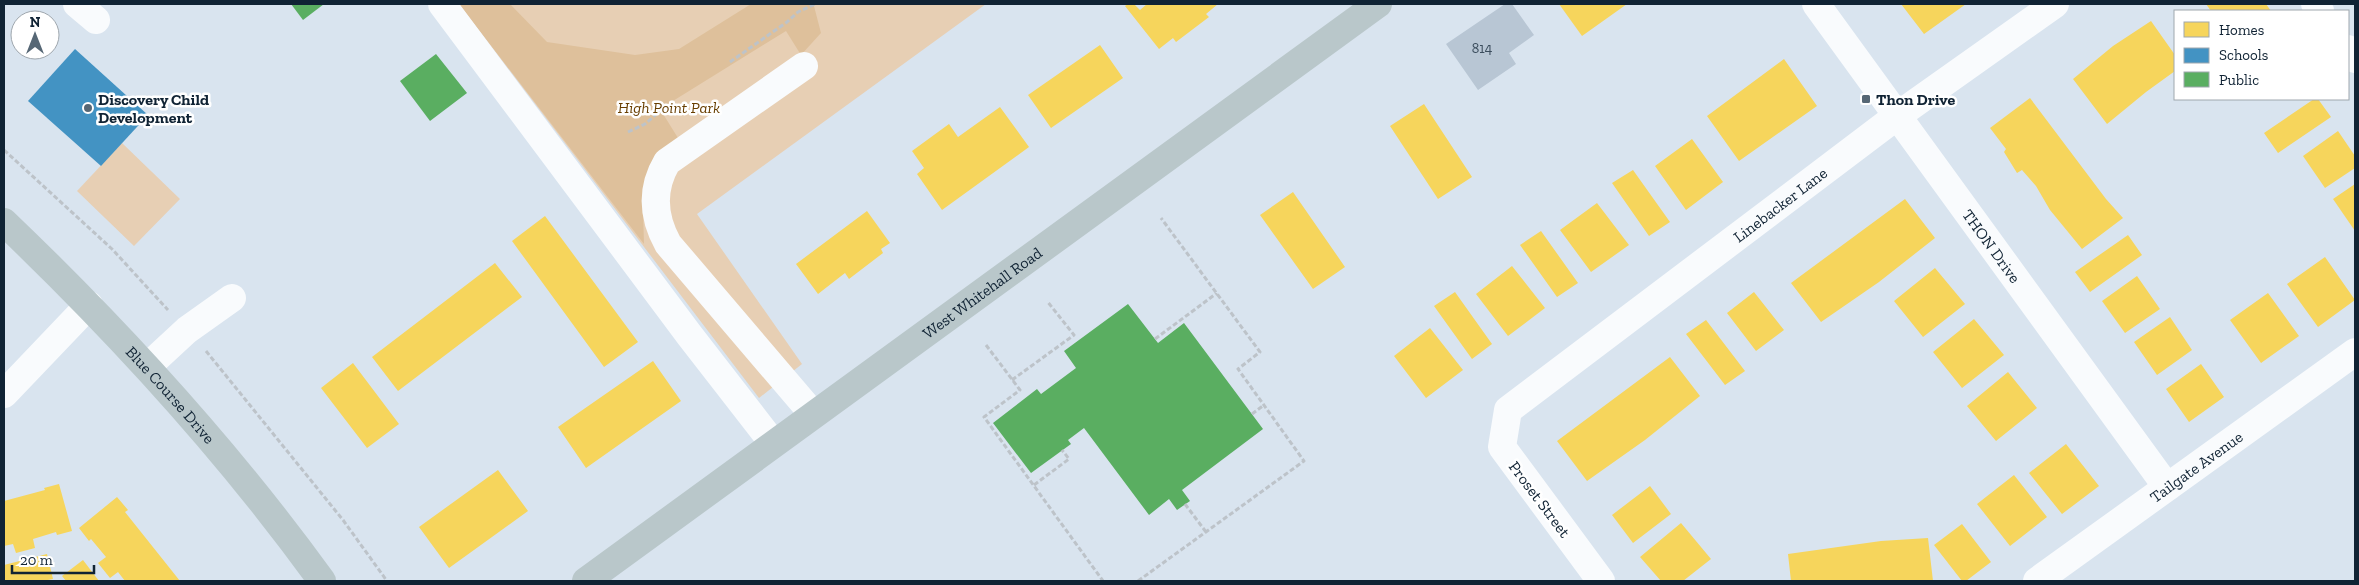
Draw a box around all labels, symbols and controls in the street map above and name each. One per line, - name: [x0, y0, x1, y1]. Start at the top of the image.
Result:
- north arrow: [10, 10, 60, 60]
- legend: [2174, 10, 2349, 100]
- text: N: [30, 14, 41, 31]
- text: Homes: [2219, 21, 2264, 39]
- house number: 814: [1472, 40, 1493, 57]
- text: Schools: [2219, 46, 2268, 64]
- text: Public: [2219, 71, 2259, 89]
- place label: Discovery Child Development: [98, 90, 209, 127]
- place label: Thon Drive: [1876, 90, 1956, 109]
- marker: Thon Drive: [1860, 93, 1872, 105]
- park label: High Point Park: [618, 98, 720, 117]
- marker: Discovery Child Development: [82, 102, 94, 114]
- street label: Linebacker Lane: [1730, 163, 1831, 246]
- street label: THON Drive: [1958, 206, 2024, 287]
- street label: West Whitehall Road: [919, 243, 1046, 343]
- street label: Blue Course Drive: [122, 342, 219, 447]
- street label: Tailgate Avenue: [2146, 427, 2246, 507]
- street label: Proset Street: [1505, 457, 1574, 541]
- scale bar: [12, 542, 95, 574]
- text: 20 m: [20, 551, 53, 569]

